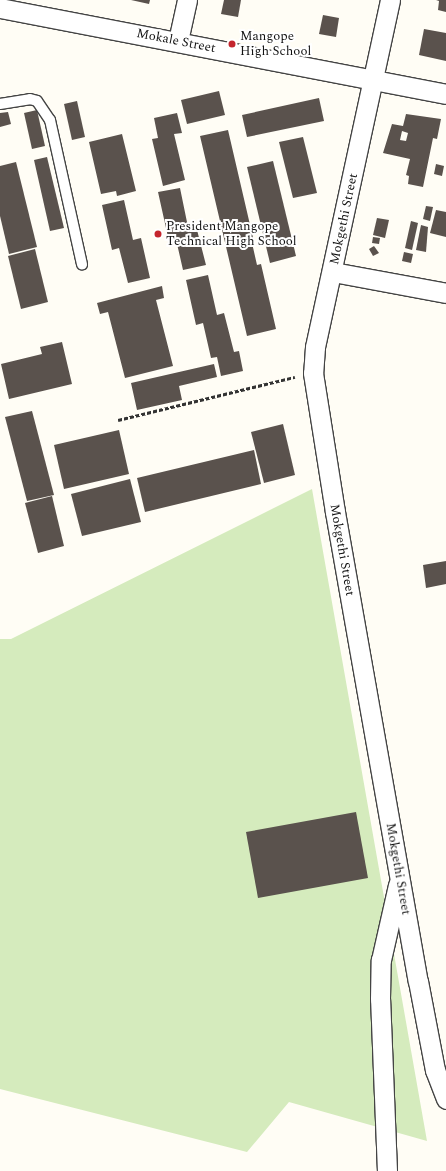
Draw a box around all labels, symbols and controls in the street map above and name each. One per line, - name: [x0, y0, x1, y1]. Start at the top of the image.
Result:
- street label: Mokale Street: [135, 26, 217, 56]
- place label: Mangope High School: [240, 29, 311, 60]
- marker: Mangope High School: [227, 39, 237, 49]
- street label: Mokgethi Street: [327, 172, 361, 266]
- place label: President Mangope Technical High School: [166, 219, 297, 250]
- marker: President Mangope Technical High School: [153, 229, 163, 239]
- street label: Mokgethi Street: [326, 503, 358, 597]
- street label: Mokgethi Street: [382, 822, 414, 916]

